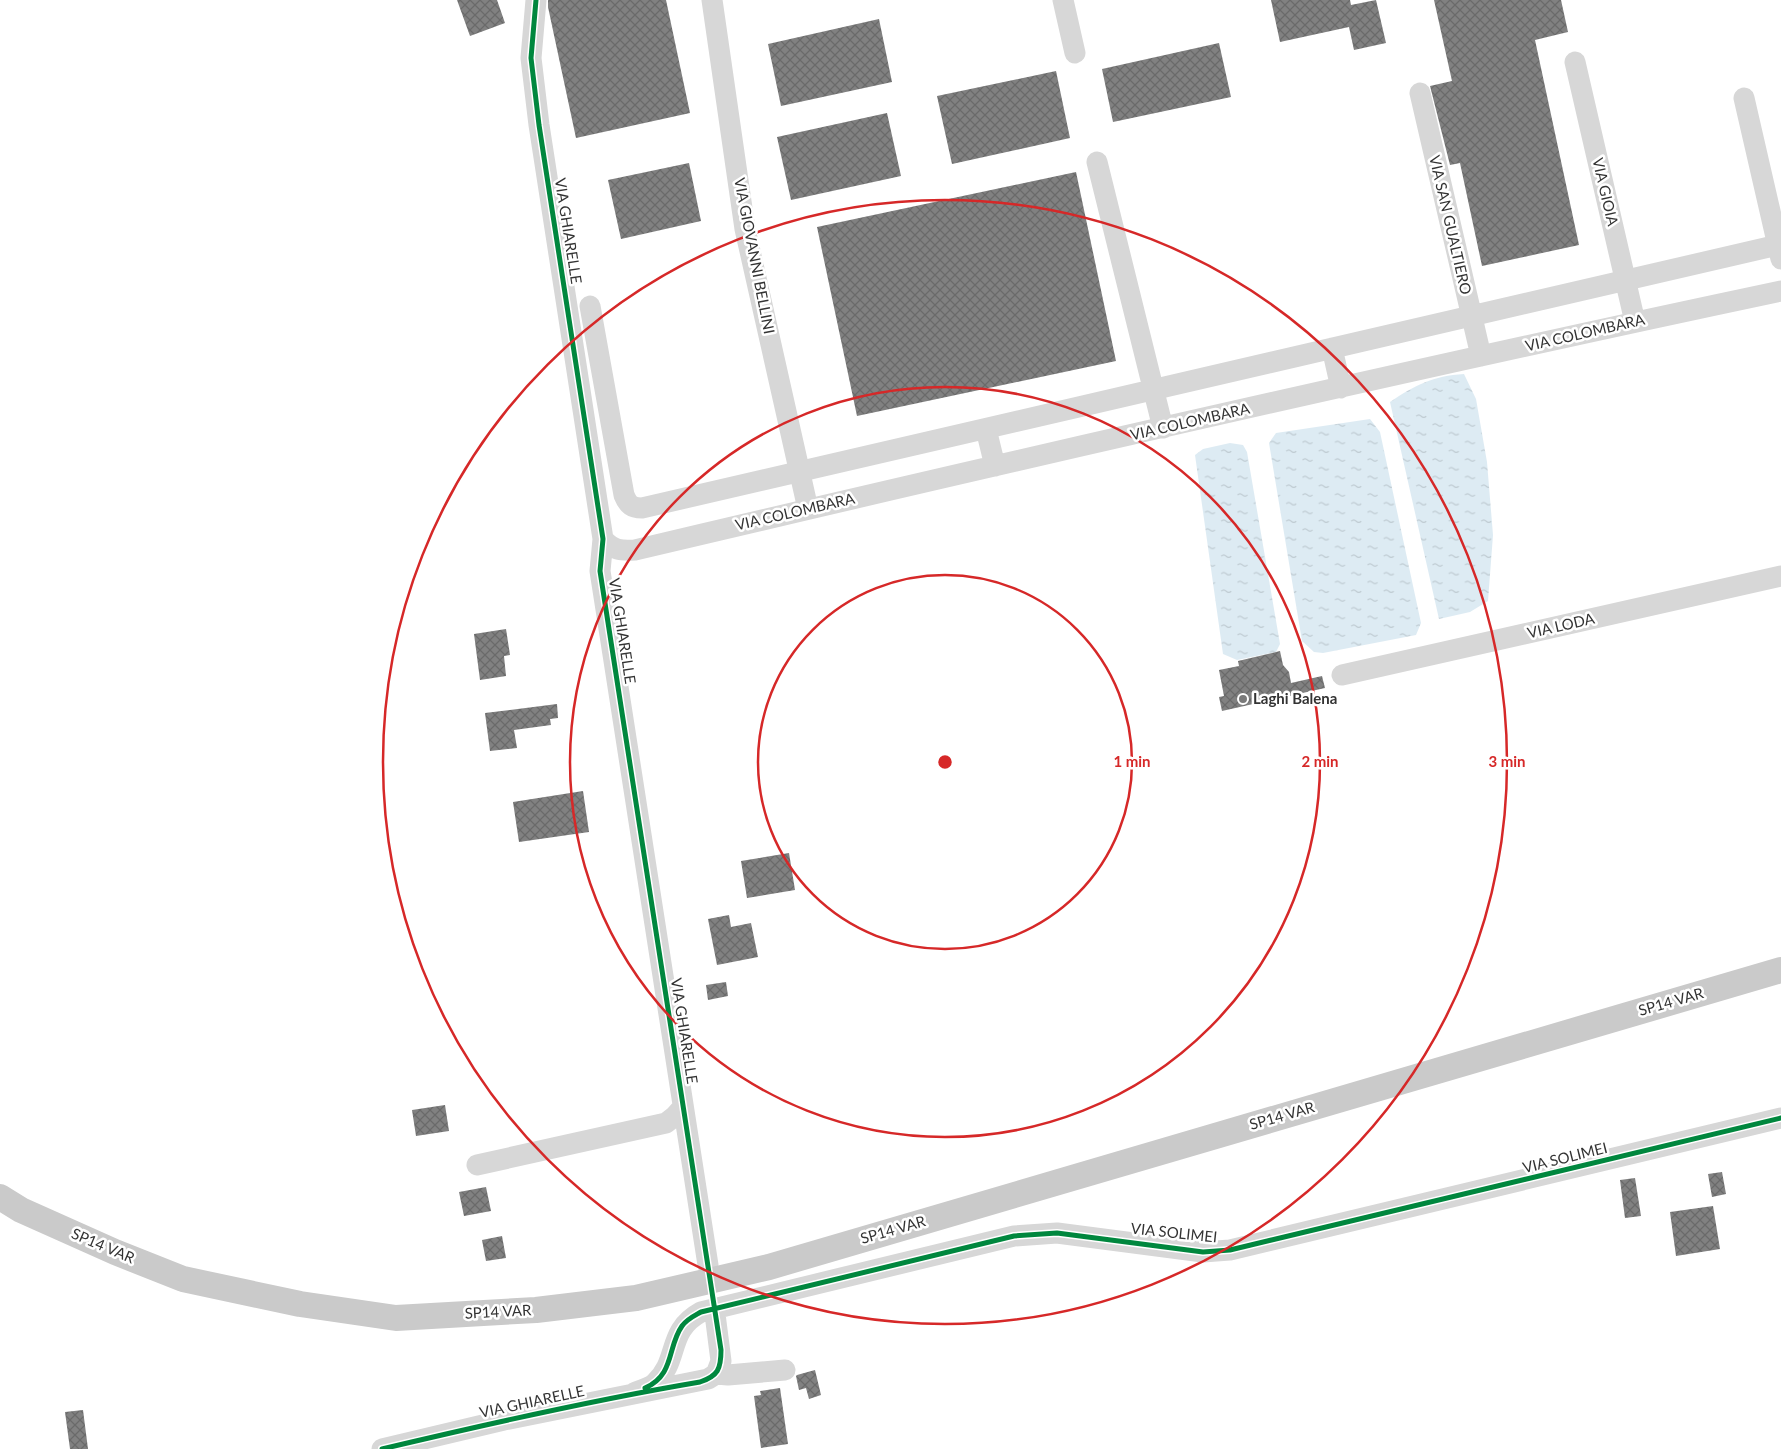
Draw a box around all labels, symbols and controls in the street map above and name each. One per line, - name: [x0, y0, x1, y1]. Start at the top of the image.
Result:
- street label: VIA SAN GUALTIERO: [1426, 153, 1476, 296]
- street label: VIA GIOIA: [1589, 156, 1623, 228]
- street label: VIA GIOVANNI BELLINI: [731, 176, 779, 335]
- street label: VIA GHIARELLE: [552, 177, 586, 285]
- street label: VIA COLOMBARA: [1523, 309, 1647, 355]
- street label: VIA COLOMBARA: [1128, 398, 1252, 444]
- street label: VIA COLOMBARA: [733, 488, 857, 534]
- street label: VIA GHIARELLE: [606, 577, 640, 685]
- street label: VIA LODA: [1525, 608, 1597, 641]
- place label: Laghi Balena: [1253, 689, 1337, 707]
- marker: Laghi Balena: [1237, 693, 1249, 705]
- text: 1 min: [1113, 752, 1151, 770]
- text: 2 min: [1301, 752, 1339, 770]
- text: 3 min: [1488, 752, 1526, 770]
- centre of rings: [936, 753, 954, 771]
- street label: VIA GHIARELLE: [668, 977, 702, 1085]
- street label: SP14 VAR: [1636, 983, 1706, 1019]
- street label: SP14 VAR: [1247, 1097, 1317, 1133]
- street label: VIA SOLIMEI: [1521, 1138, 1609, 1176]
- street label: SP14 VAR: [858, 1211, 928, 1247]
- street label: VIA SOLIMEI: [1130, 1219, 1218, 1245]
- street label: SP14 VAR: [69, 1224, 138, 1267]
- street label: SP14 VAR: [464, 1300, 532, 1322]
- street label: VIA GHIARELLE: [478, 1381, 586, 1421]

